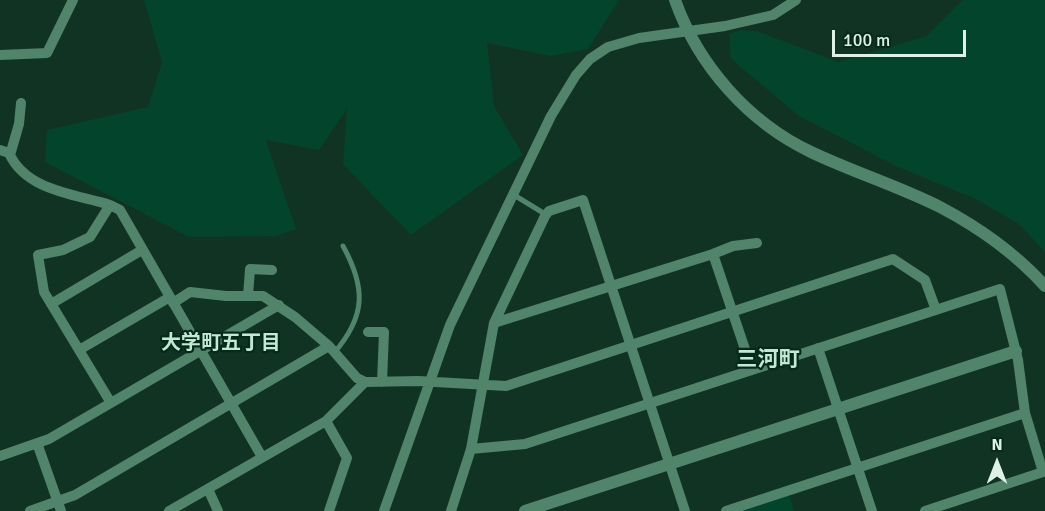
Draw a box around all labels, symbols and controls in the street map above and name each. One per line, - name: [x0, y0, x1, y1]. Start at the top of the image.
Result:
- scale bar: [835, 18, 968, 56]
- text: 100 m: [843, 29, 890, 51]
- district label: 大学町五丁目: [161, 332, 281, 356]
- district label: 三河町: [737, 347, 799, 373]
- north arrow: [967, 433, 1027, 493]
- text: N: [991, 435, 1003, 455]

